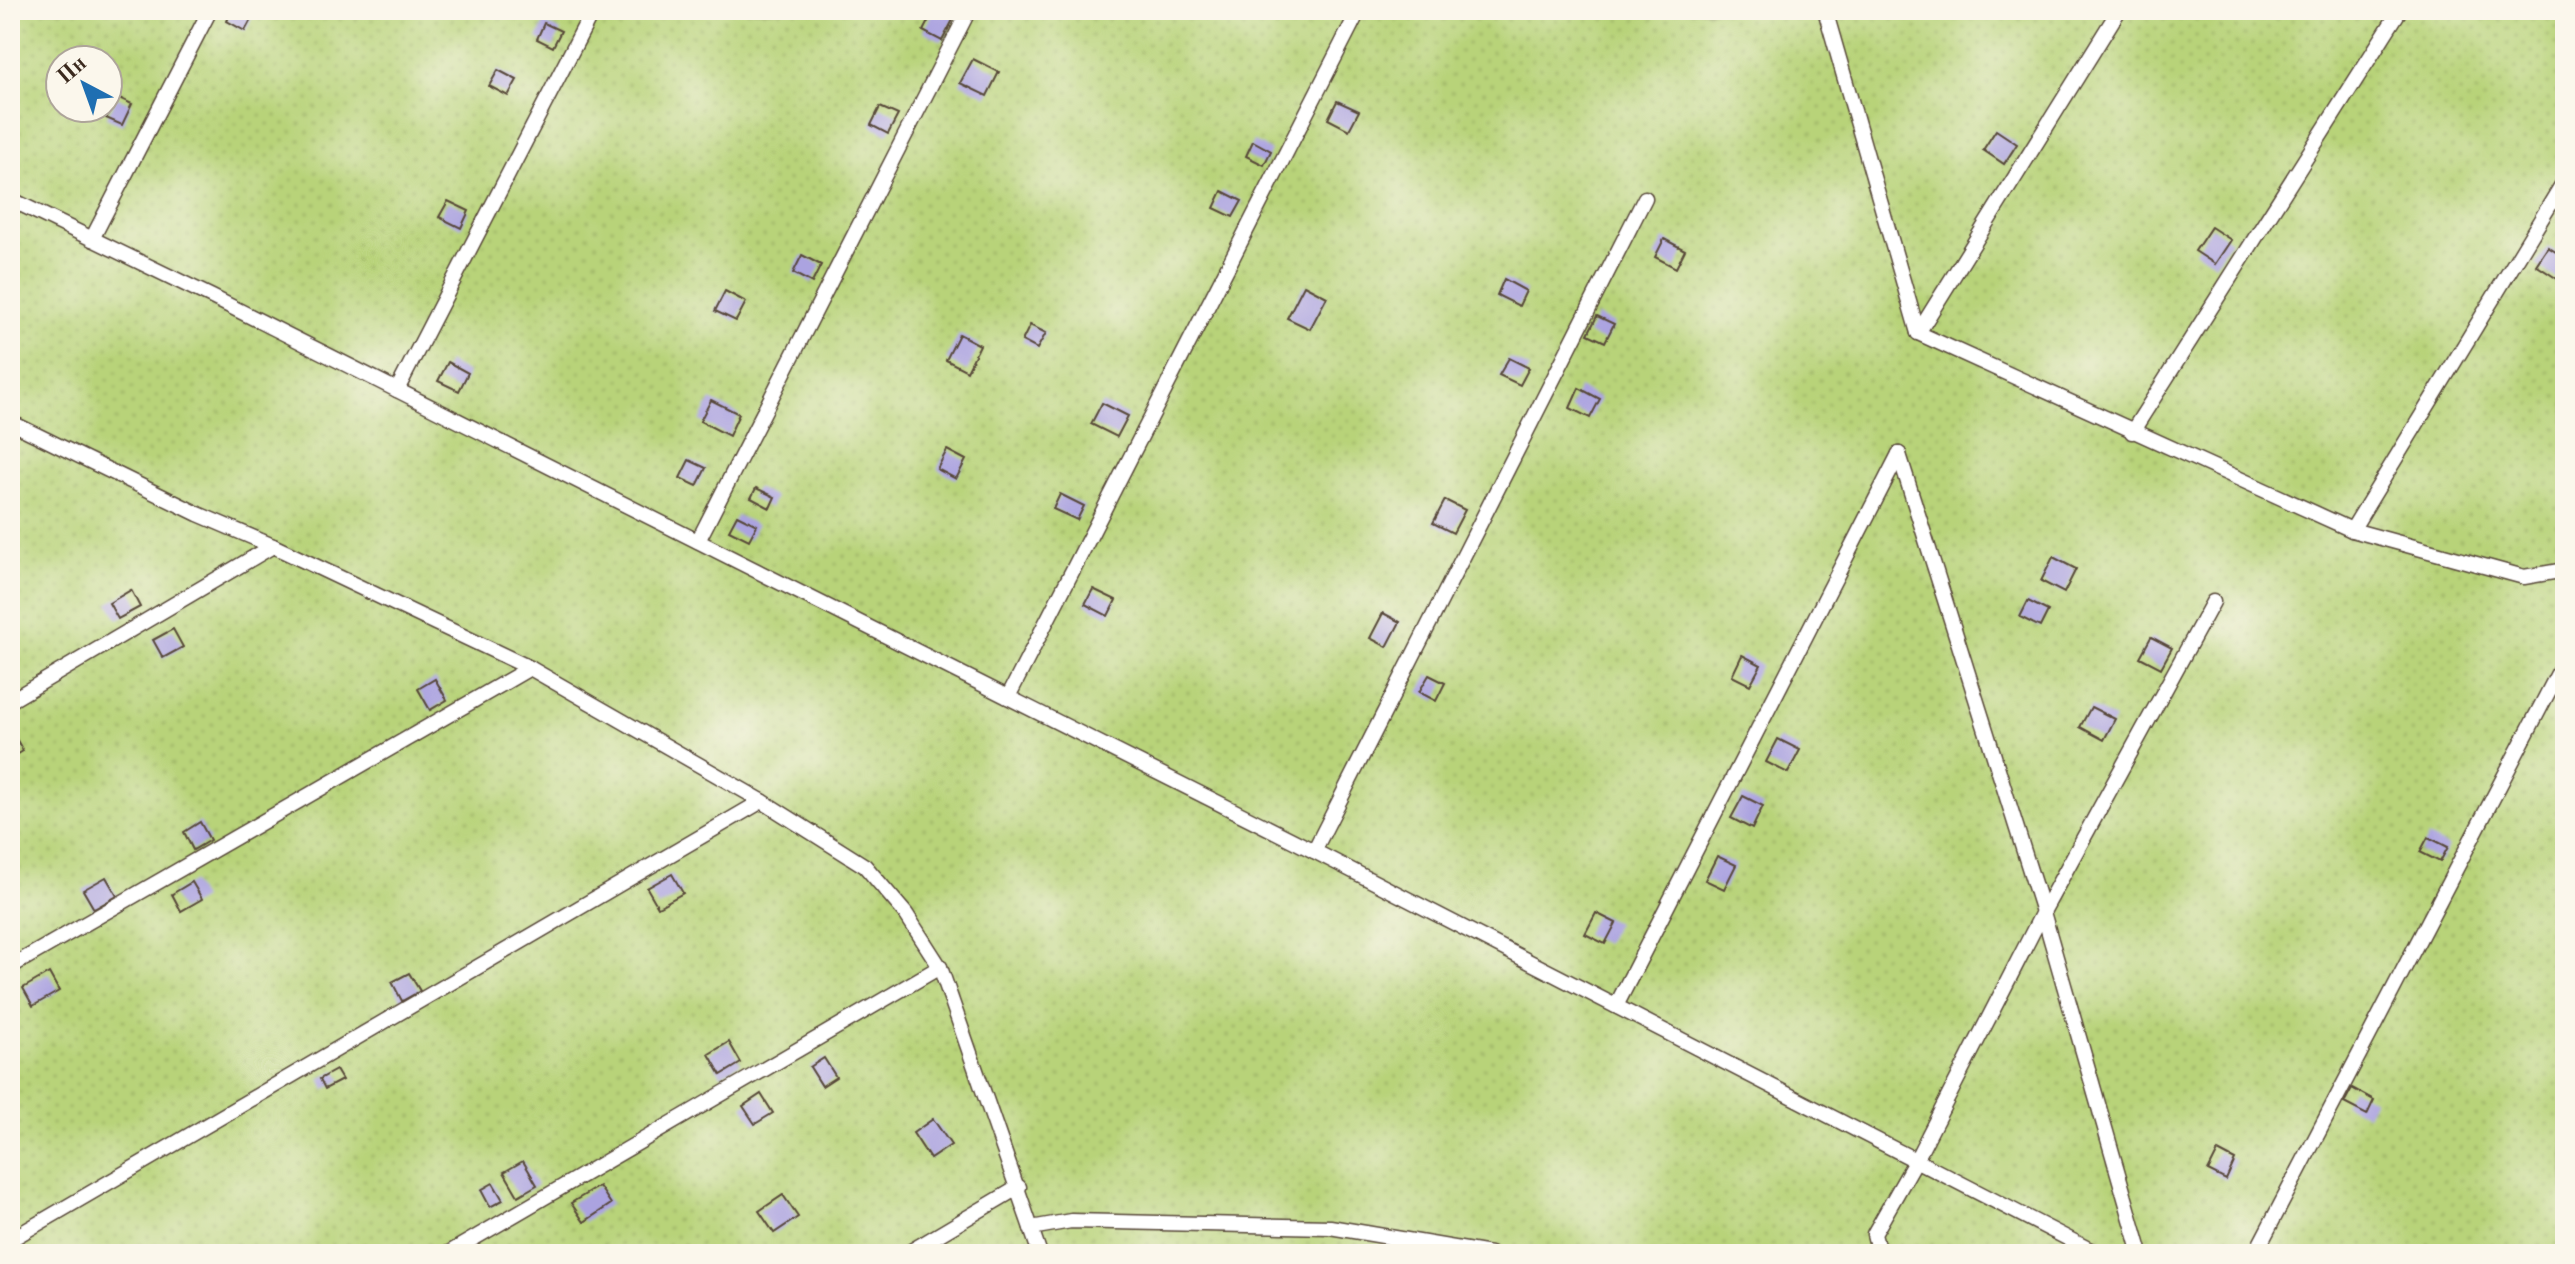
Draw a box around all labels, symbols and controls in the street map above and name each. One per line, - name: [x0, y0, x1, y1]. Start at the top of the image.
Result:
- north arrow: [44, 44, 124, 124]
- text: Пн: [54, 52, 91, 89]

